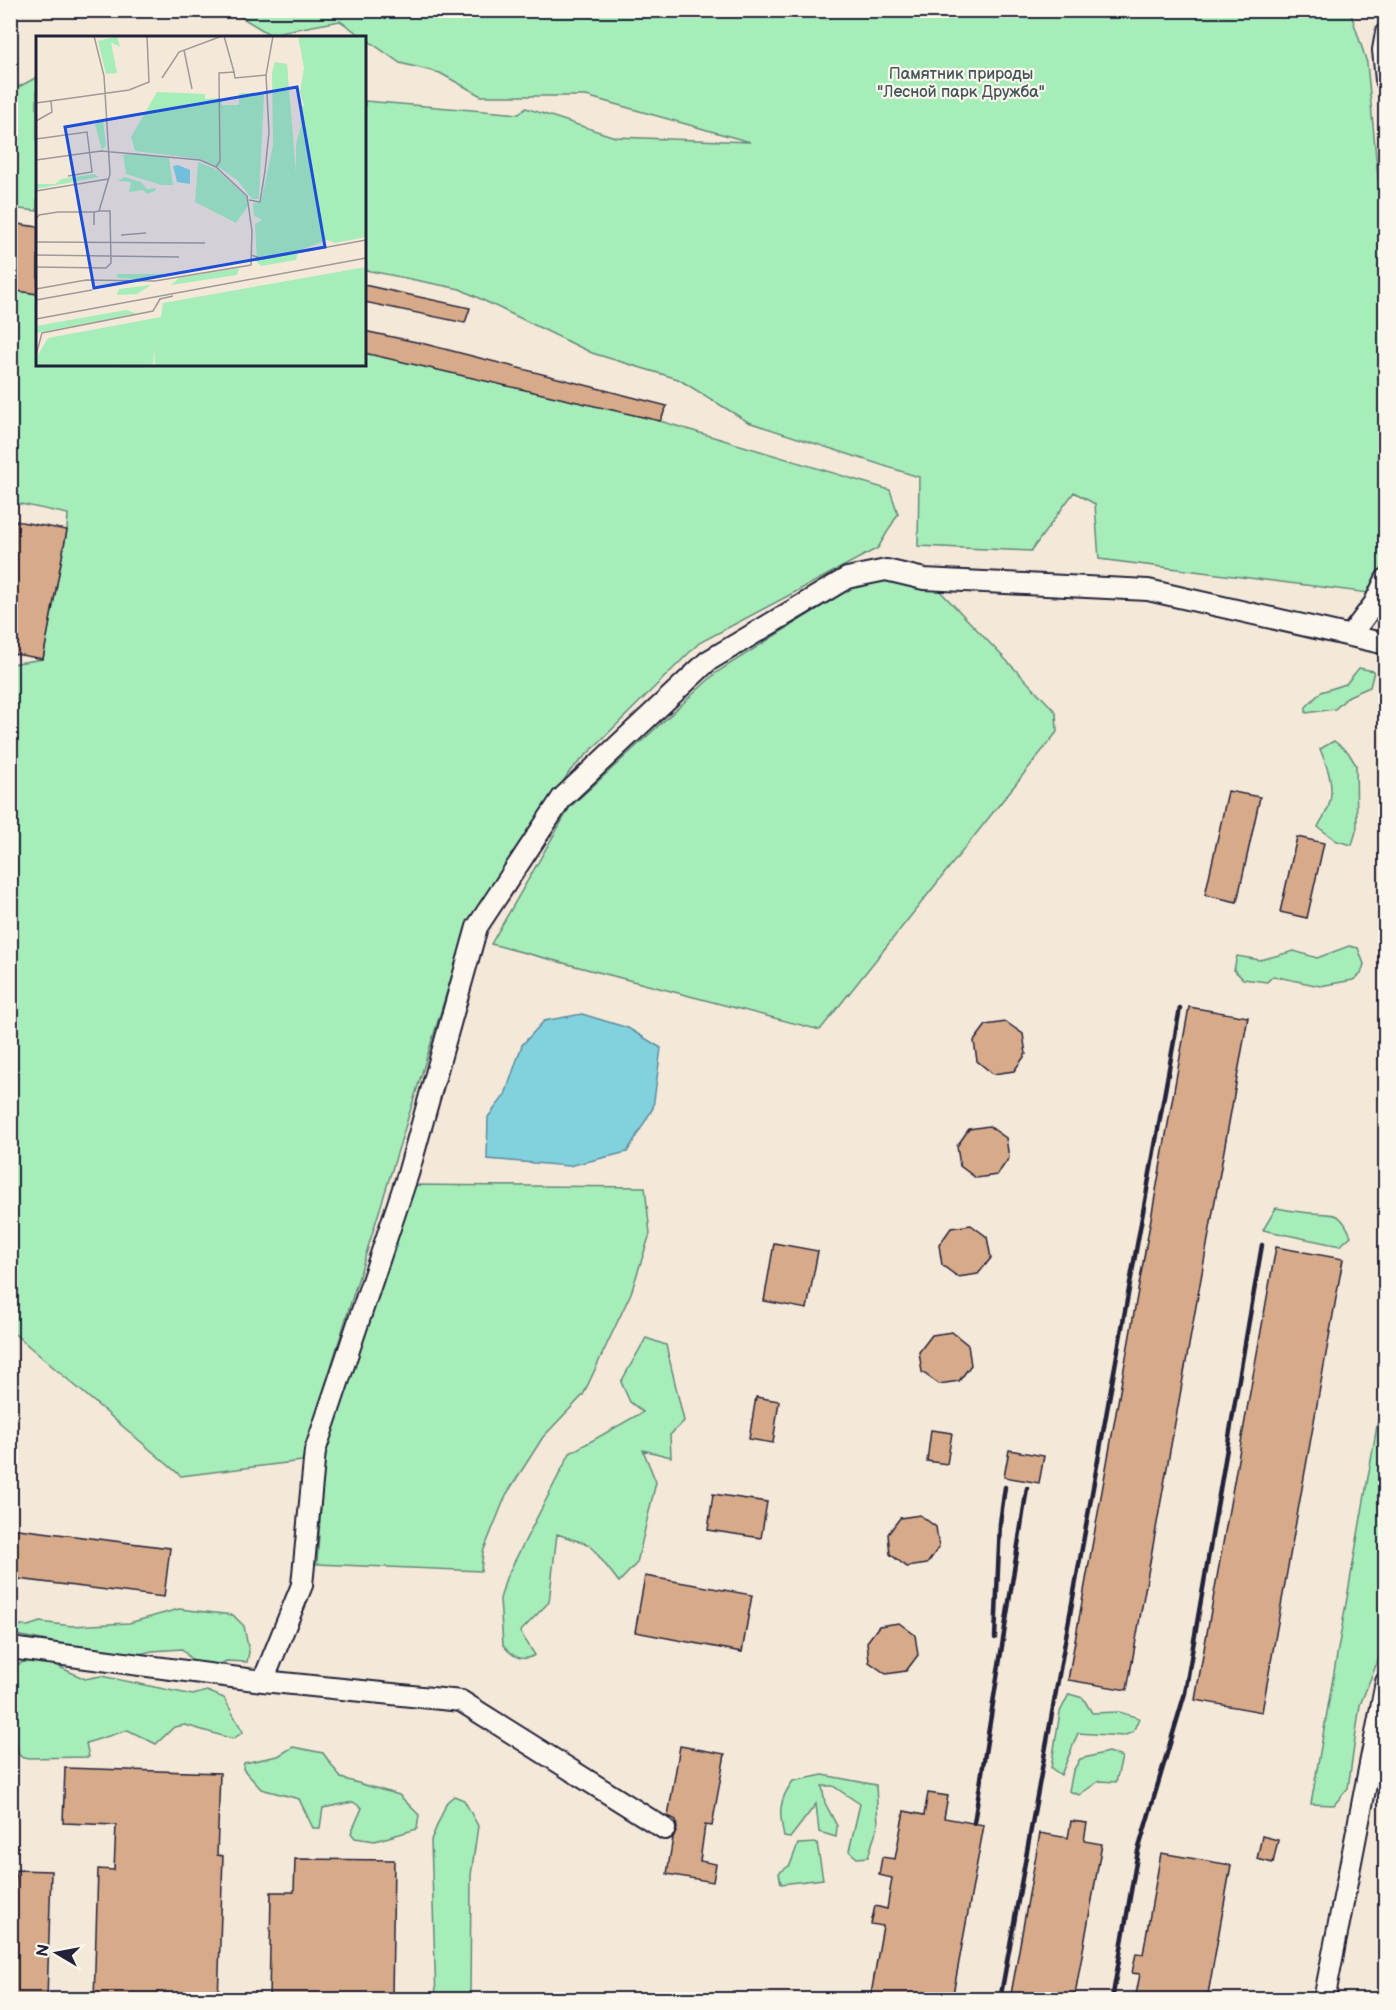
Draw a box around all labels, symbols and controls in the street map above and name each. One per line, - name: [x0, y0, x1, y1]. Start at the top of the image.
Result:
- inset map: [36, 36, 366, 366]
- park label: Памятник природы "Лесной парк Дружба": [877, 65, 1045, 102]
- north arrow: [27, 1923, 87, 1983]
- text: N: [33, 1943, 54, 1958]

